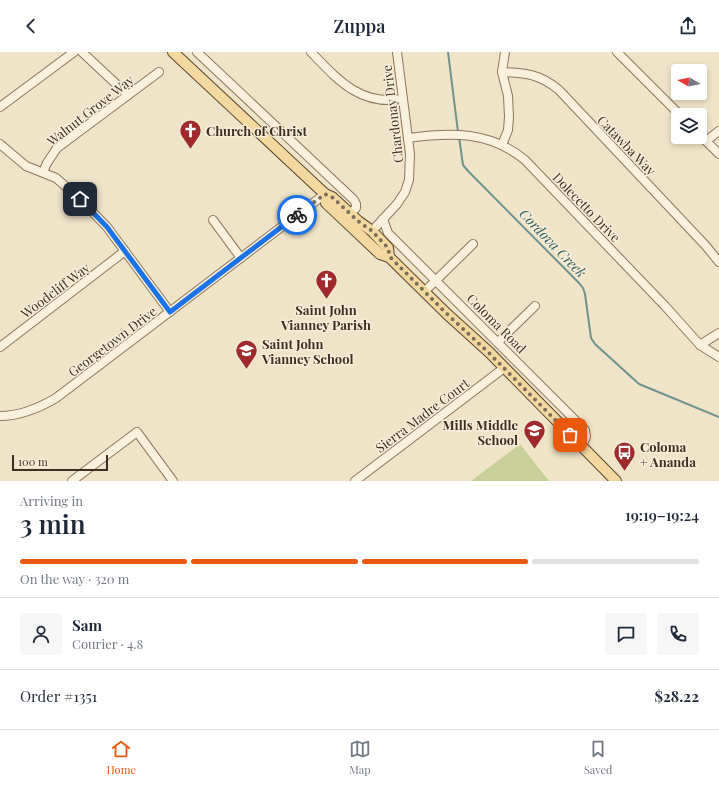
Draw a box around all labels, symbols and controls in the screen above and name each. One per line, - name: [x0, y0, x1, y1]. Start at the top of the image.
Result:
- text: Zuppa: [334, 14, 385, 38]
- icon: back: [20, 15, 42, 37]
- icon: share: [677, 15, 699, 37]
- street label: Chardonay Drive: [377, 64, 406, 164]
- north arrow: [671, 64, 707, 100]
- map controls: [671, 64, 707, 144]
- street label: Walnut Grove Way: [42, 71, 137, 150]
- button: layers: [671, 108, 707, 144]
- street label: Catawba Way: [594, 111, 660, 179]
- church icon: Church of Christ: [178, 117, 204, 150]
- place label: Church of Christ: [206, 122, 307, 139]
- street label: Dolecetto Drive: [550, 169, 625, 246]
- pin: [63, 182, 97, 216]
- icon: home: [69, 188, 91, 210]
- courier: [277, 195, 317, 235]
- icon: bike: [286, 204, 308, 226]
- water label: Cordova Creek: [515, 204, 591, 282]
- street label: Woodcliff Way: [16, 258, 93, 322]
- church icon: Saint John Vianney Parish: [313, 268, 339, 301]
- street label: Coloma Road: [464, 290, 531, 357]
- place label: Saint John Vianney Parish: [280, 301, 371, 333]
- street label: Georgetown Drive: [64, 302, 160, 380]
- place label: Saint John Vianney School: [261, 335, 353, 367]
- school or university icon: Saint John Vianney School: [233, 337, 259, 370]
- street label: Sierra Madre Court: [372, 374, 473, 456]
- place label: Mills Middle School: [442, 416, 518, 448]
- school or university icon: Mills Middle School: [521, 418, 547, 451]
- pin: [553, 418, 587, 452]
- icon: bag: [559, 424, 581, 446]
- place label: Coloma + Ananda: [640, 438, 696, 470]
- bus stop icon: Coloma + Ananda: [612, 440, 638, 473]
- scale bar: [12, 453, 108, 472]
- text: 100 m: [18, 454, 48, 469]
- text: Arriving in: [20, 492, 83, 509]
- text: 19:19–19:24: [625, 505, 699, 525]
- text: 3 min: [20, 506, 86, 541]
- text: On the way · 320 m: [20, 570, 129, 587]
- button: person: [20, 613, 62, 655]
- button: chat: [605, 613, 647, 655]
- button: phone: [657, 613, 699, 655]
- text: Sam: [72, 615, 102, 635]
- text: Courier · 4.8: [72, 635, 143, 652]
- text: Order #1351: [20, 686, 97, 706]
- text: $28.22: [654, 686, 699, 706]
- tab: Home: [106, 738, 136, 777]
- tab: Map: [349, 738, 371, 777]
- tab: Saved: [584, 738, 612, 777]

